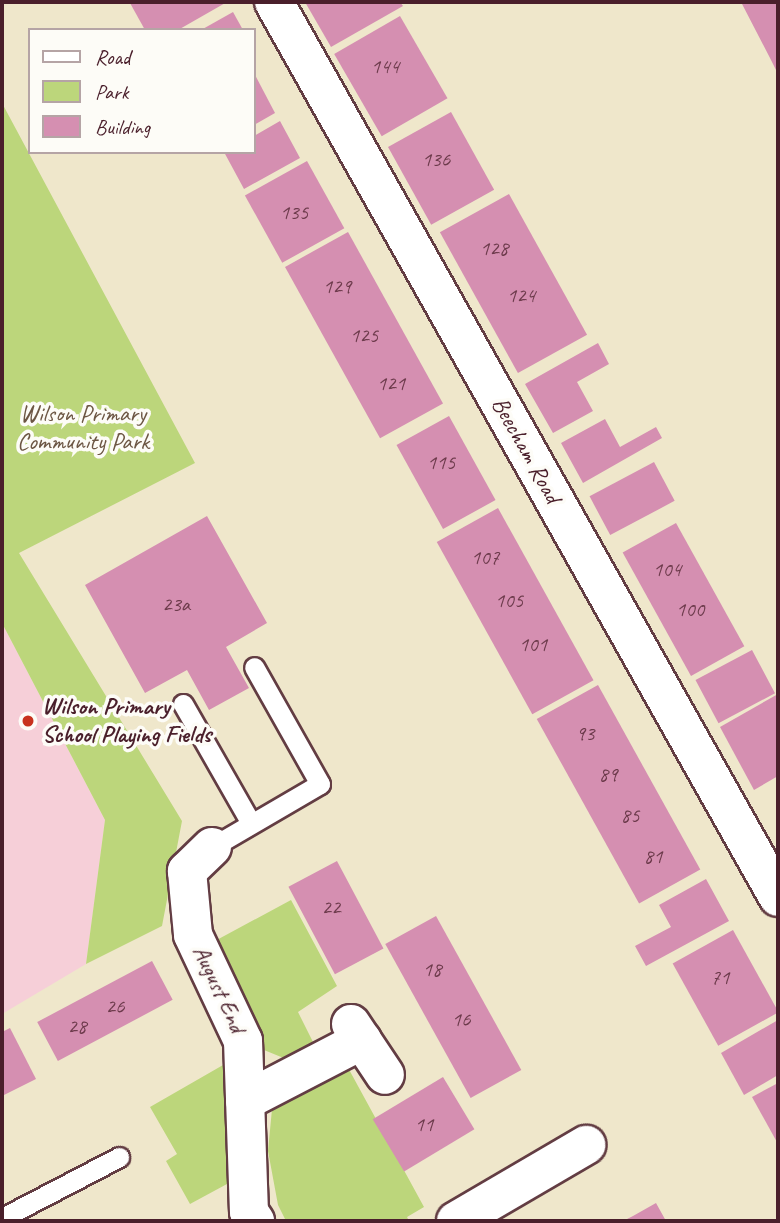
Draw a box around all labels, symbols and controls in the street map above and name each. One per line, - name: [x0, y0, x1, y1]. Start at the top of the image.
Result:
- legend: [28, 28, 256, 154]
- text: Road: [95, 44, 130, 70]
- house number: 144: [371, 53, 399, 79]
- text: Park: [95, 79, 128, 105]
- text: Building: [95, 114, 150, 140]
- house number: 136: [422, 146, 450, 172]
- house number: 135: [280, 199, 308, 225]
- house number: 128: [480, 235, 508, 261]
- house number: 129: [323, 273, 351, 299]
- house number: 124: [507, 282, 535, 308]
- house number: 125: [350, 322, 378, 348]
- house number: 121: [377, 370, 405, 396]
- street label: Beecham Road: [485, 392, 567, 508]
- park label: Wilson Primary Community Park: [17, 400, 149, 456]
- house number: 115: [427, 449, 455, 475]
- house number: 107: [471, 544, 499, 570]
- house number: 104: [653, 556, 681, 582]
- house number: 105: [495, 587, 523, 613]
- house number: 23a: [162, 591, 190, 617]
- house number: 100: [676, 596, 704, 622]
- house number: 101: [519, 631, 547, 657]
- place label: Wilson Primary School Playing Fields: [42, 693, 212, 749]
- marker: Wilson Primary School Playing Fields: [20, 713, 36, 729]
- house number: 93: [576, 720, 594, 746]
- house number: 89: [599, 761, 617, 787]
- house number: 85: [621, 802, 639, 828]
- house number: 81: [644, 843, 662, 869]
- house number: 22: [322, 894, 340, 920]
- street label: August End: [186, 941, 252, 1037]
- house number: 18: [423, 956, 441, 982]
- house number: 71: [711, 964, 729, 990]
- house number: 26: [106, 993, 124, 1019]
- house number: 16: [452, 1006, 470, 1032]
- house number: 28: [68, 1013, 86, 1039]
- house number: 11: [415, 1111, 433, 1137]

